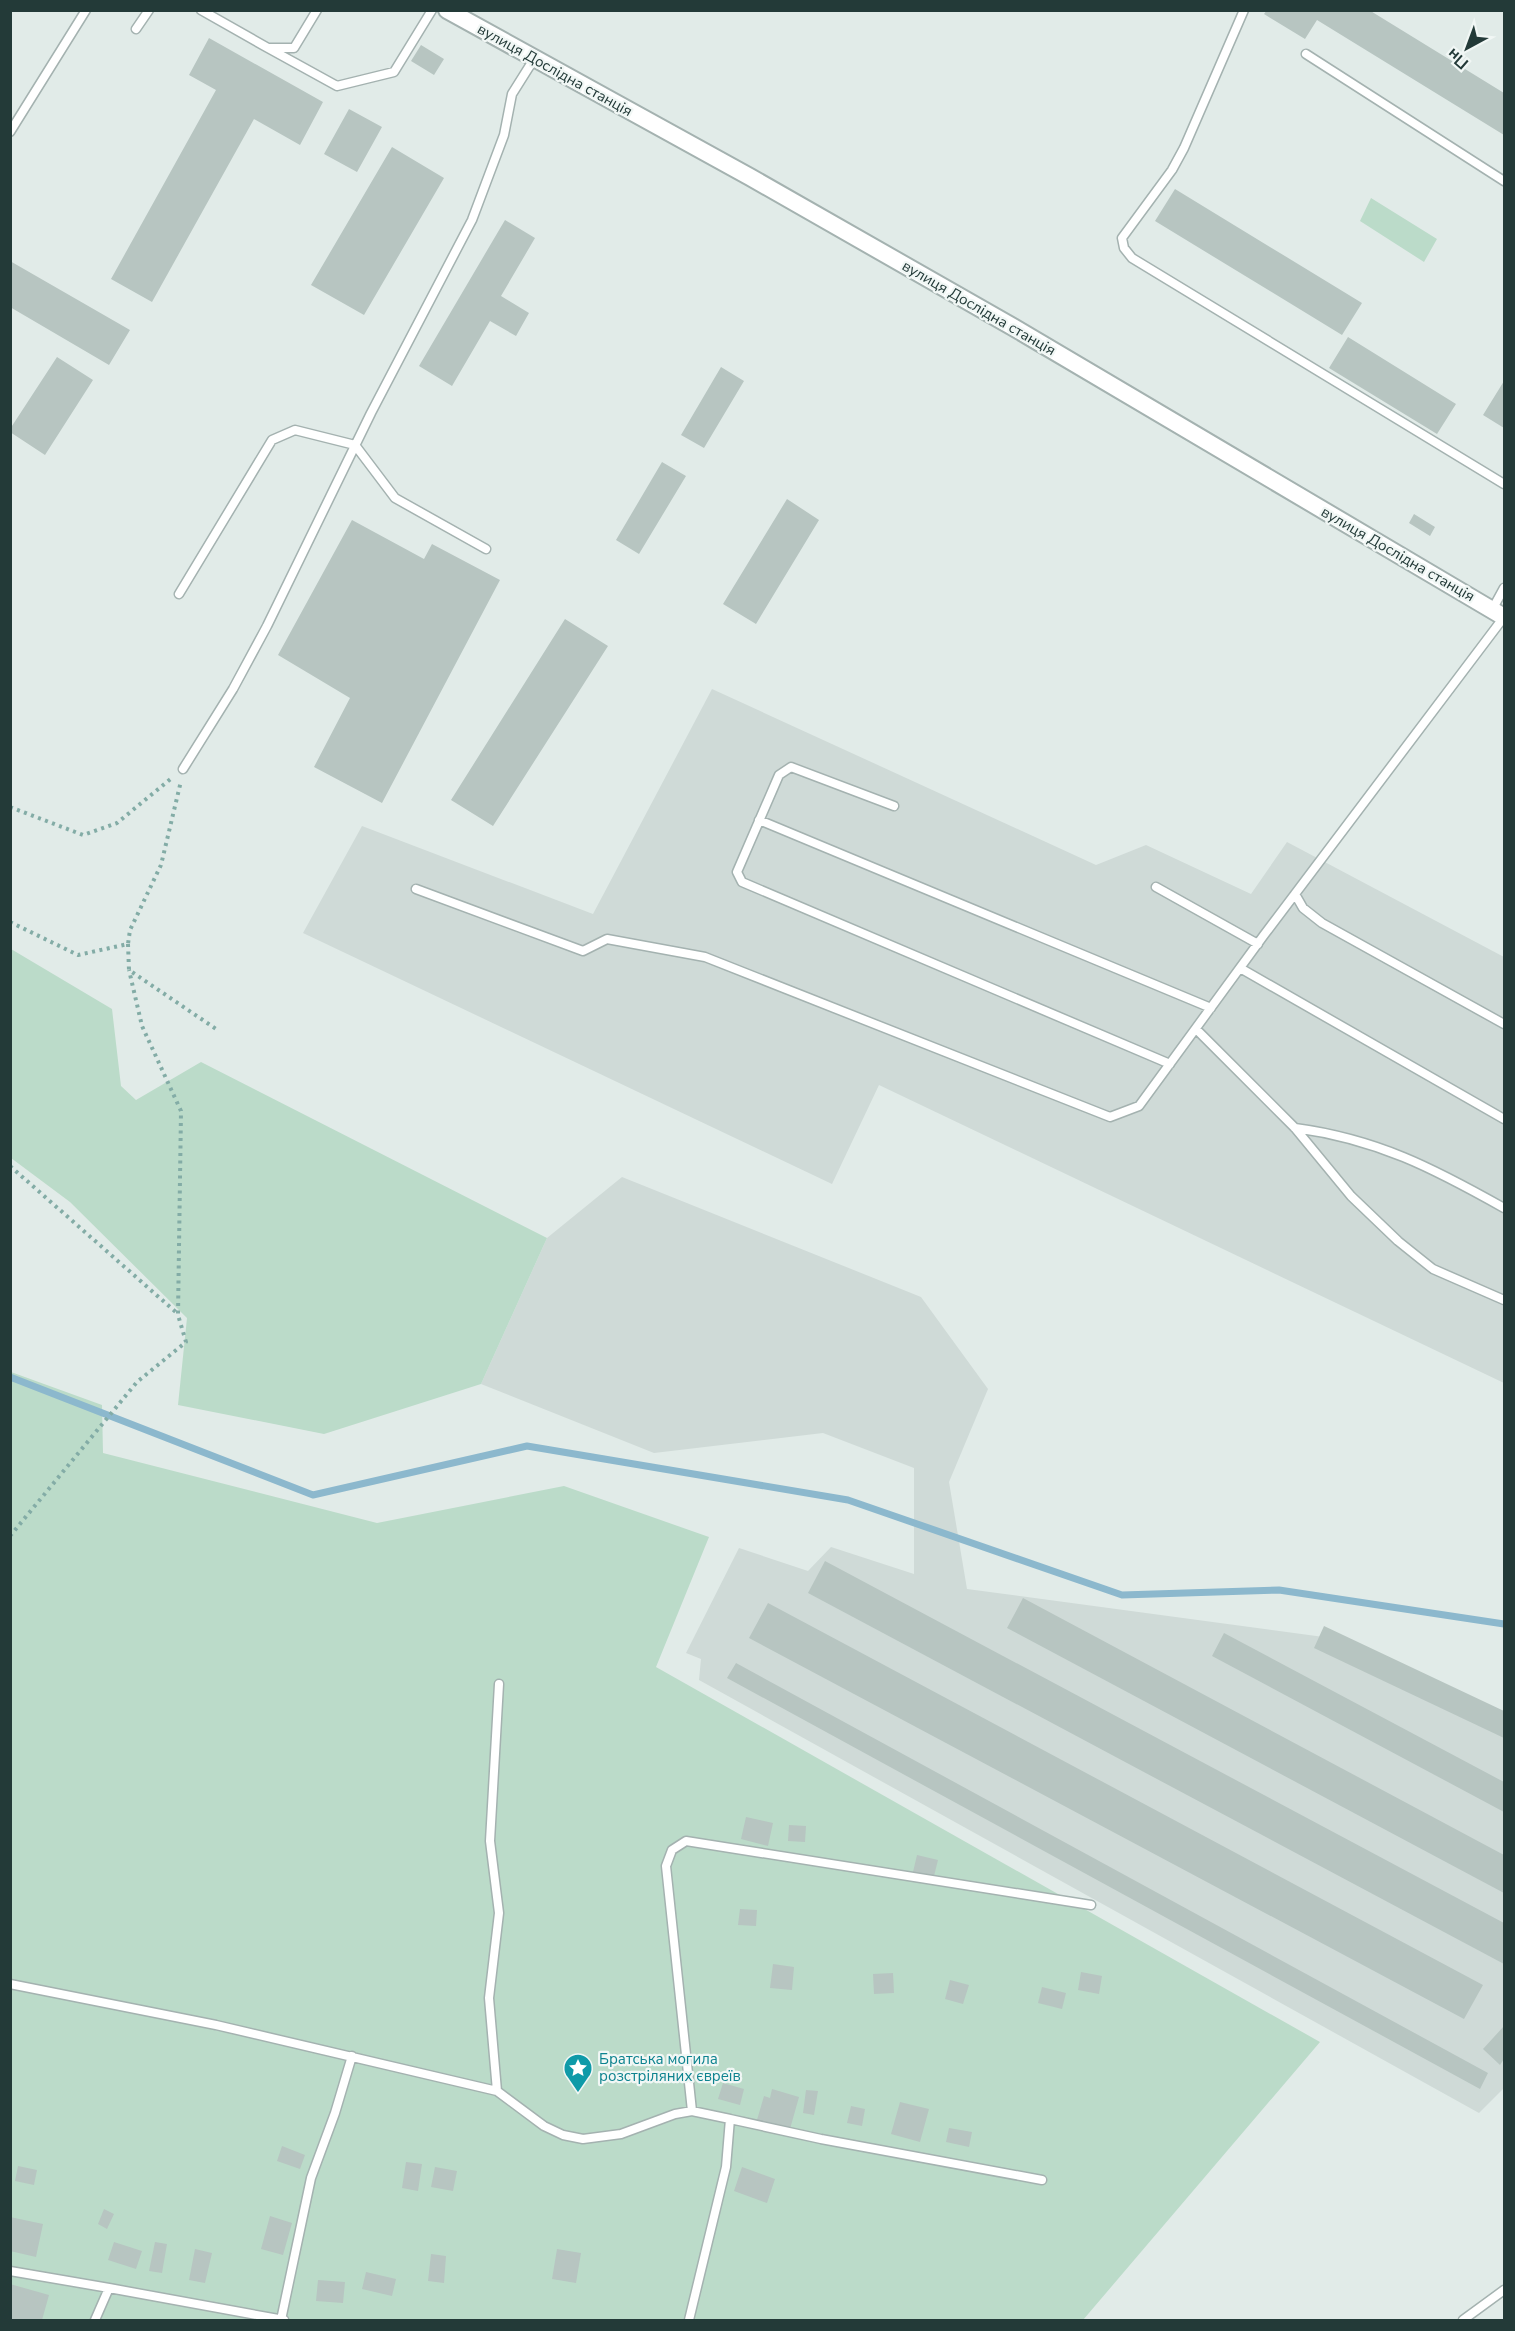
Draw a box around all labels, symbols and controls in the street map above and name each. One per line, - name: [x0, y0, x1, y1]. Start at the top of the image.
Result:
- north arrow: [1437, 18, 1497, 78]
- street label: вулиця Дослідна станція: [474, 19, 636, 121]
- text: Пн: [1442, 43, 1473, 74]
- street label: вулиця Дослідна станція: [899, 256, 1059, 360]
- street label: вулиця Дослідна станція: [1318, 502, 1478, 606]
- place label: Братська могила розстріляних євреїв: [599, 2049, 741, 2086]
- place icon: Братська могила розстріляних євреїв: [562, 2052, 594, 2094]

